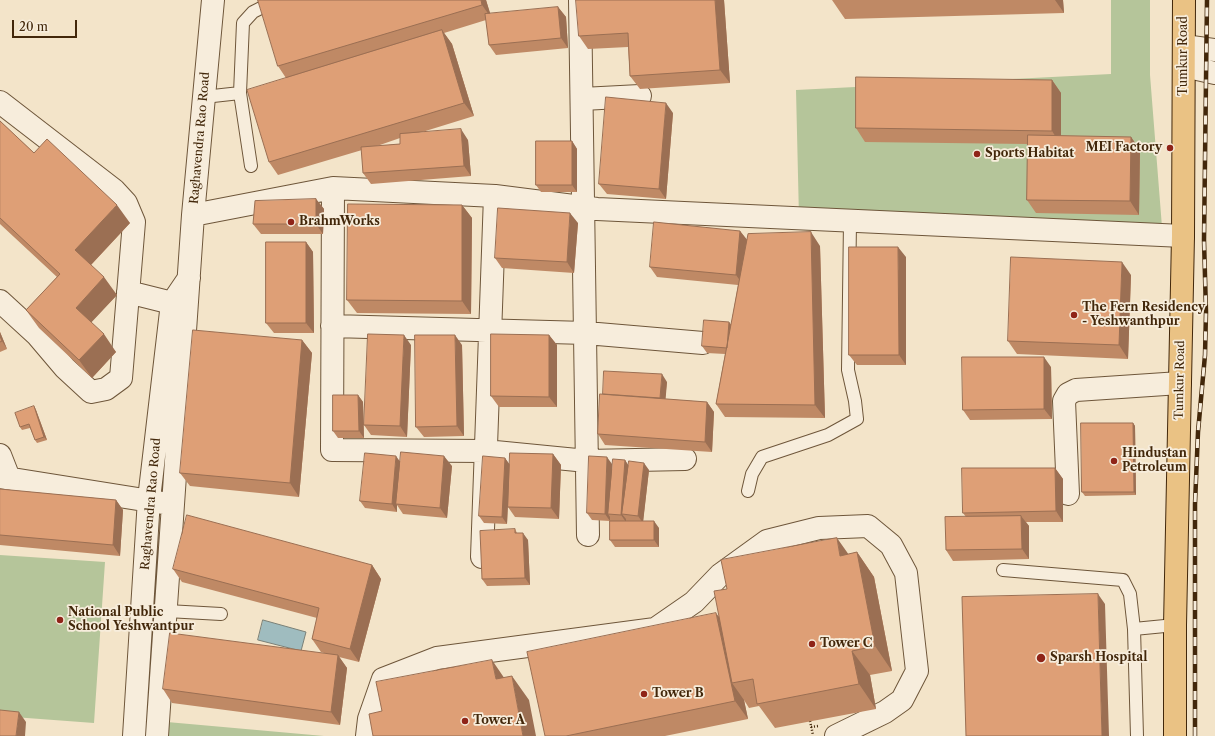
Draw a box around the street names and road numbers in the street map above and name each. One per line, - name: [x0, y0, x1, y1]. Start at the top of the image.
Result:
- street label: Tumkur Road: [1177, 16, 1191, 96]
- street label: Raghavendra Rao Road: [187, 71, 213, 205]
- street label: Tumkur Road: [1172, 340, 1188, 420]
- street label: Raghavendra Rao Road: [138, 437, 164, 571]

